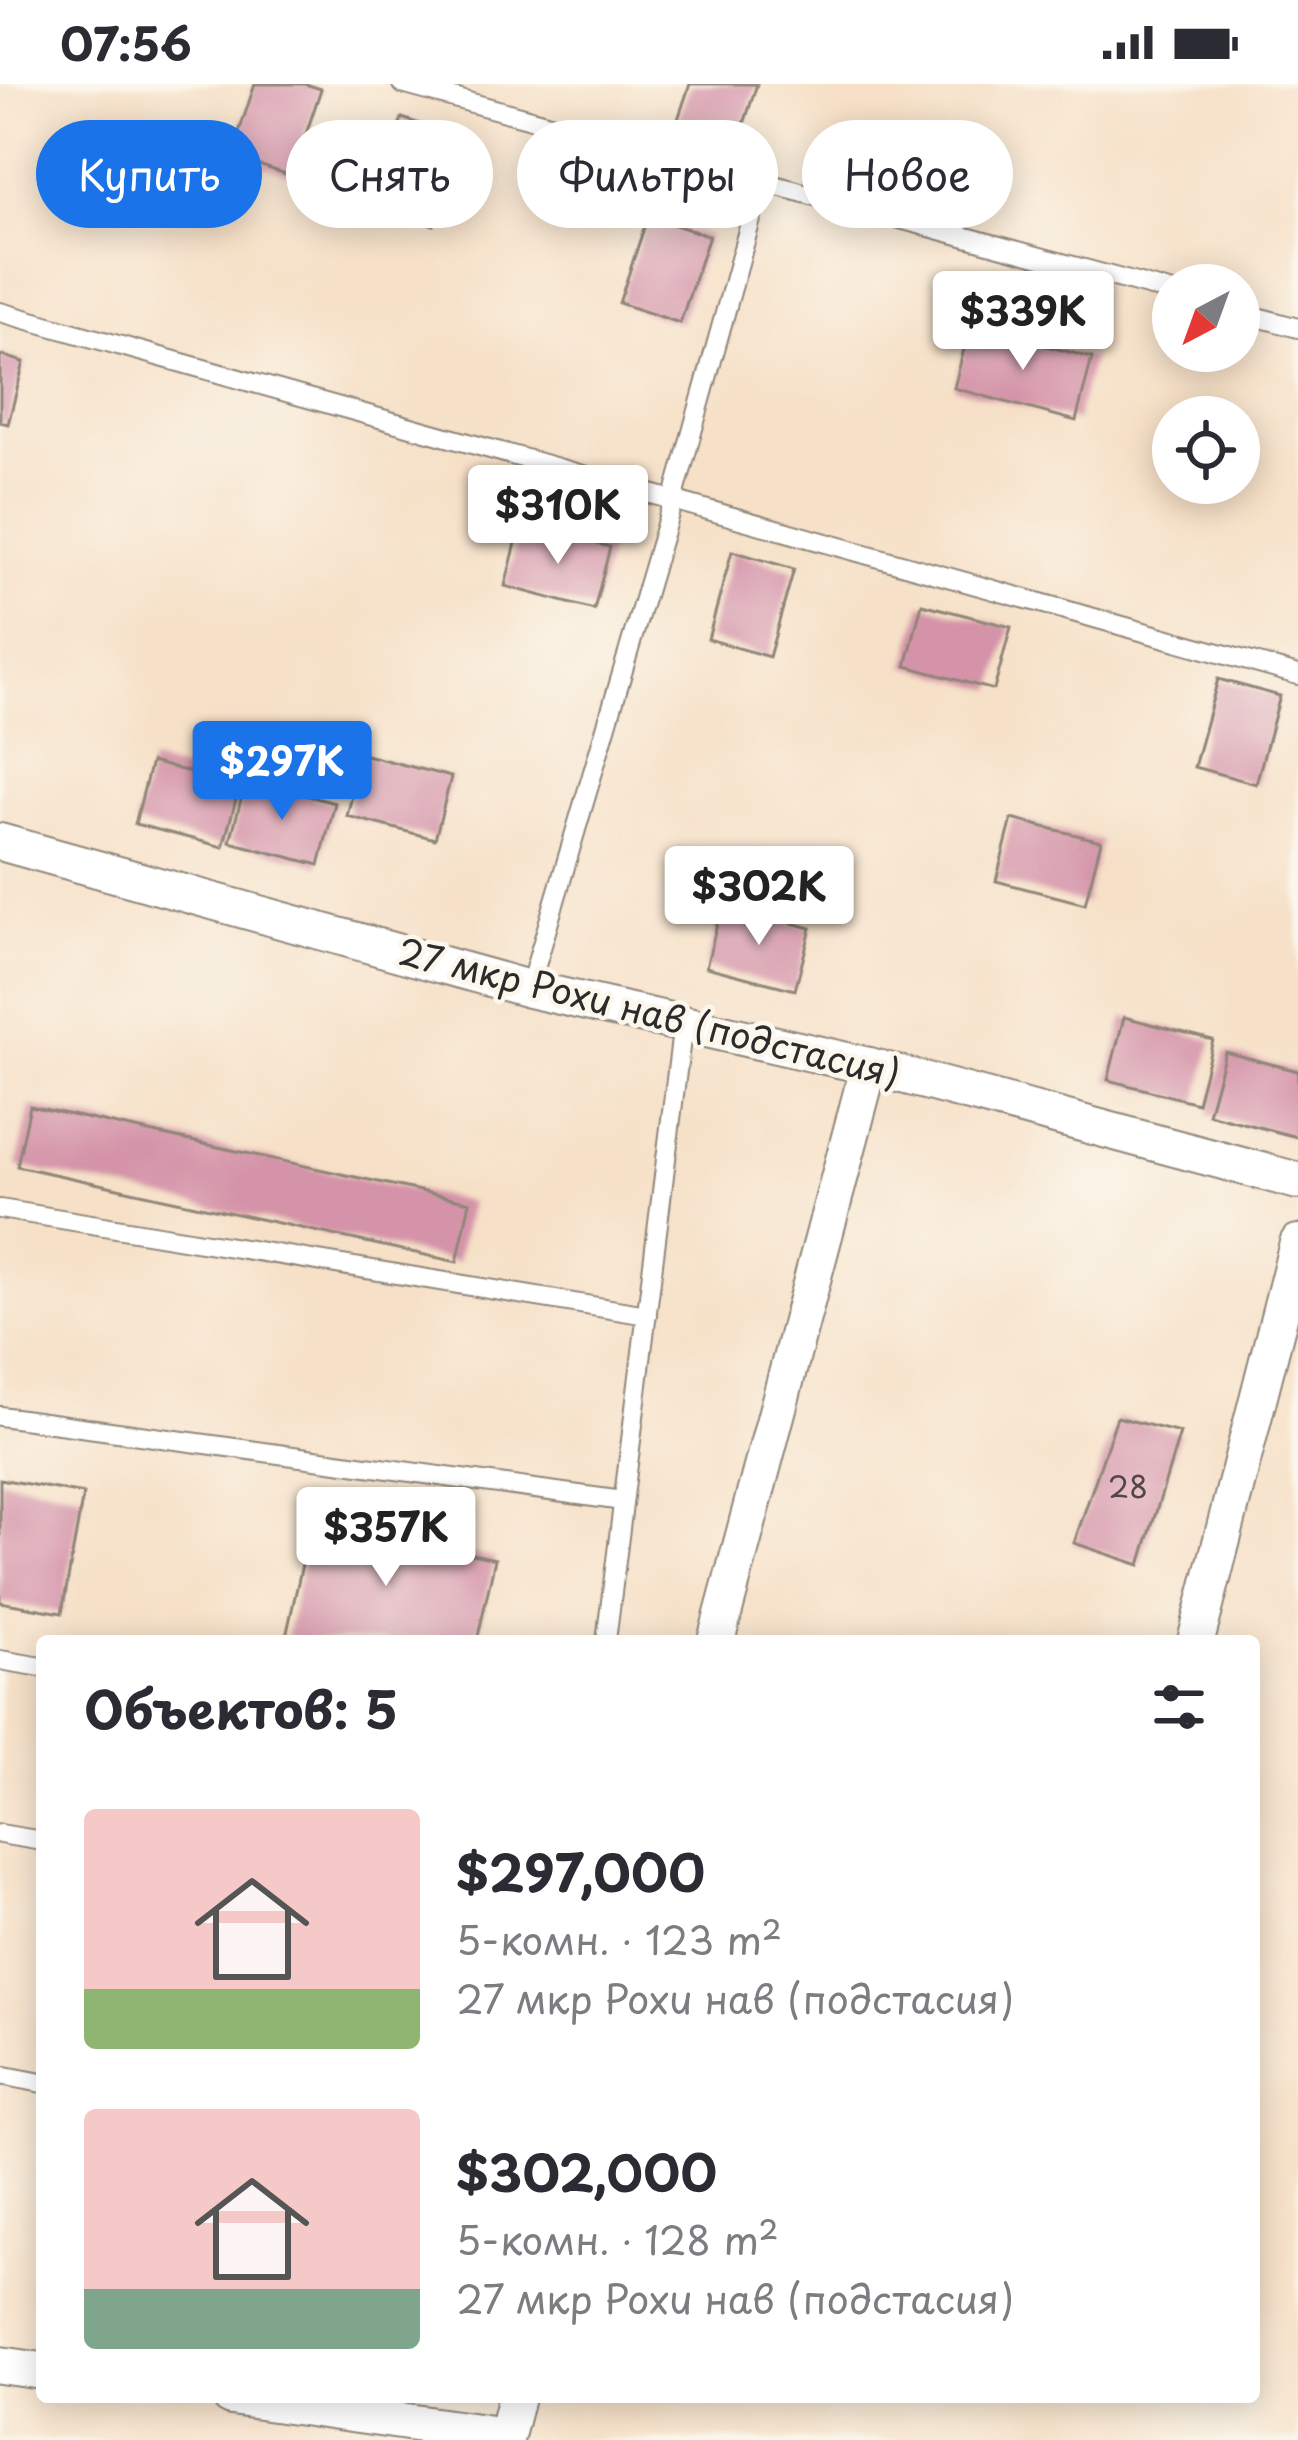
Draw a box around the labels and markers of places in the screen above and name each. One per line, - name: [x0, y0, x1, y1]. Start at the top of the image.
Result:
- pin: $339K: [939, 271, 1107, 373]
- pin: $310K: [474, 465, 642, 567]
- pin: $297K: [198, 721, 366, 823]
- pin: $302K: [675, 846, 843, 948]
- pin: $357K: [302, 1487, 470, 1589]

